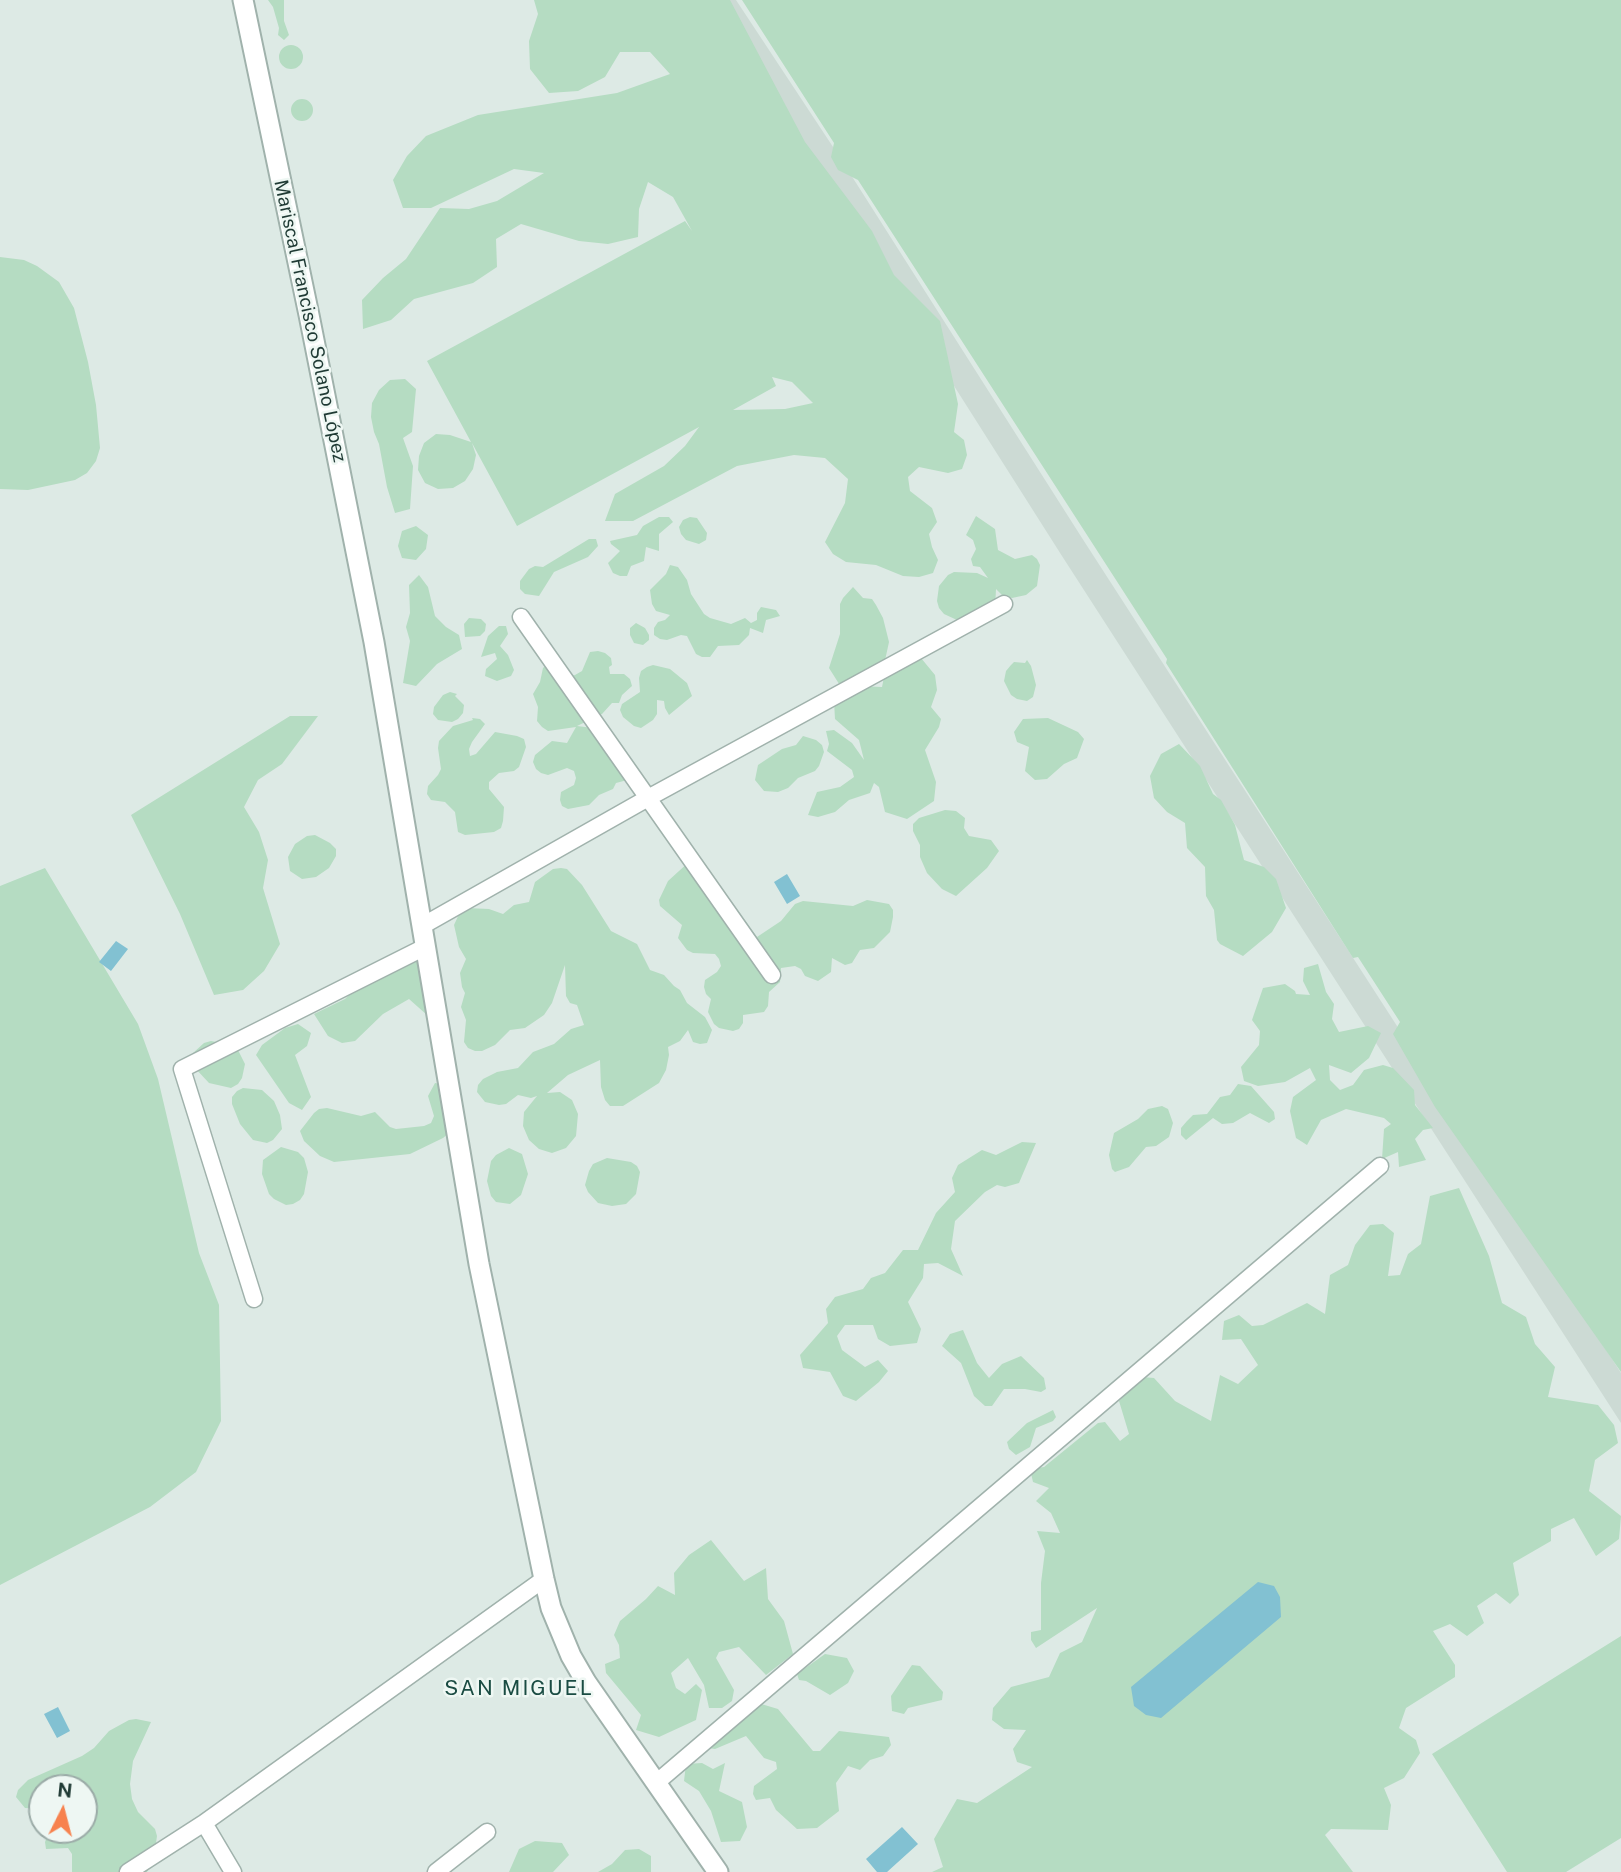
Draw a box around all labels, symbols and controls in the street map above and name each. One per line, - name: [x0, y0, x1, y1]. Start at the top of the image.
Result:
- street label: Mariscal Francisco Solano López: [269, 178, 351, 464]
- district label: SAN MIGUEL: [445, 1676, 593, 1702]
- north arrow: [28, 1774, 98, 1844]
- text: N: [56, 1778, 74, 1802]

